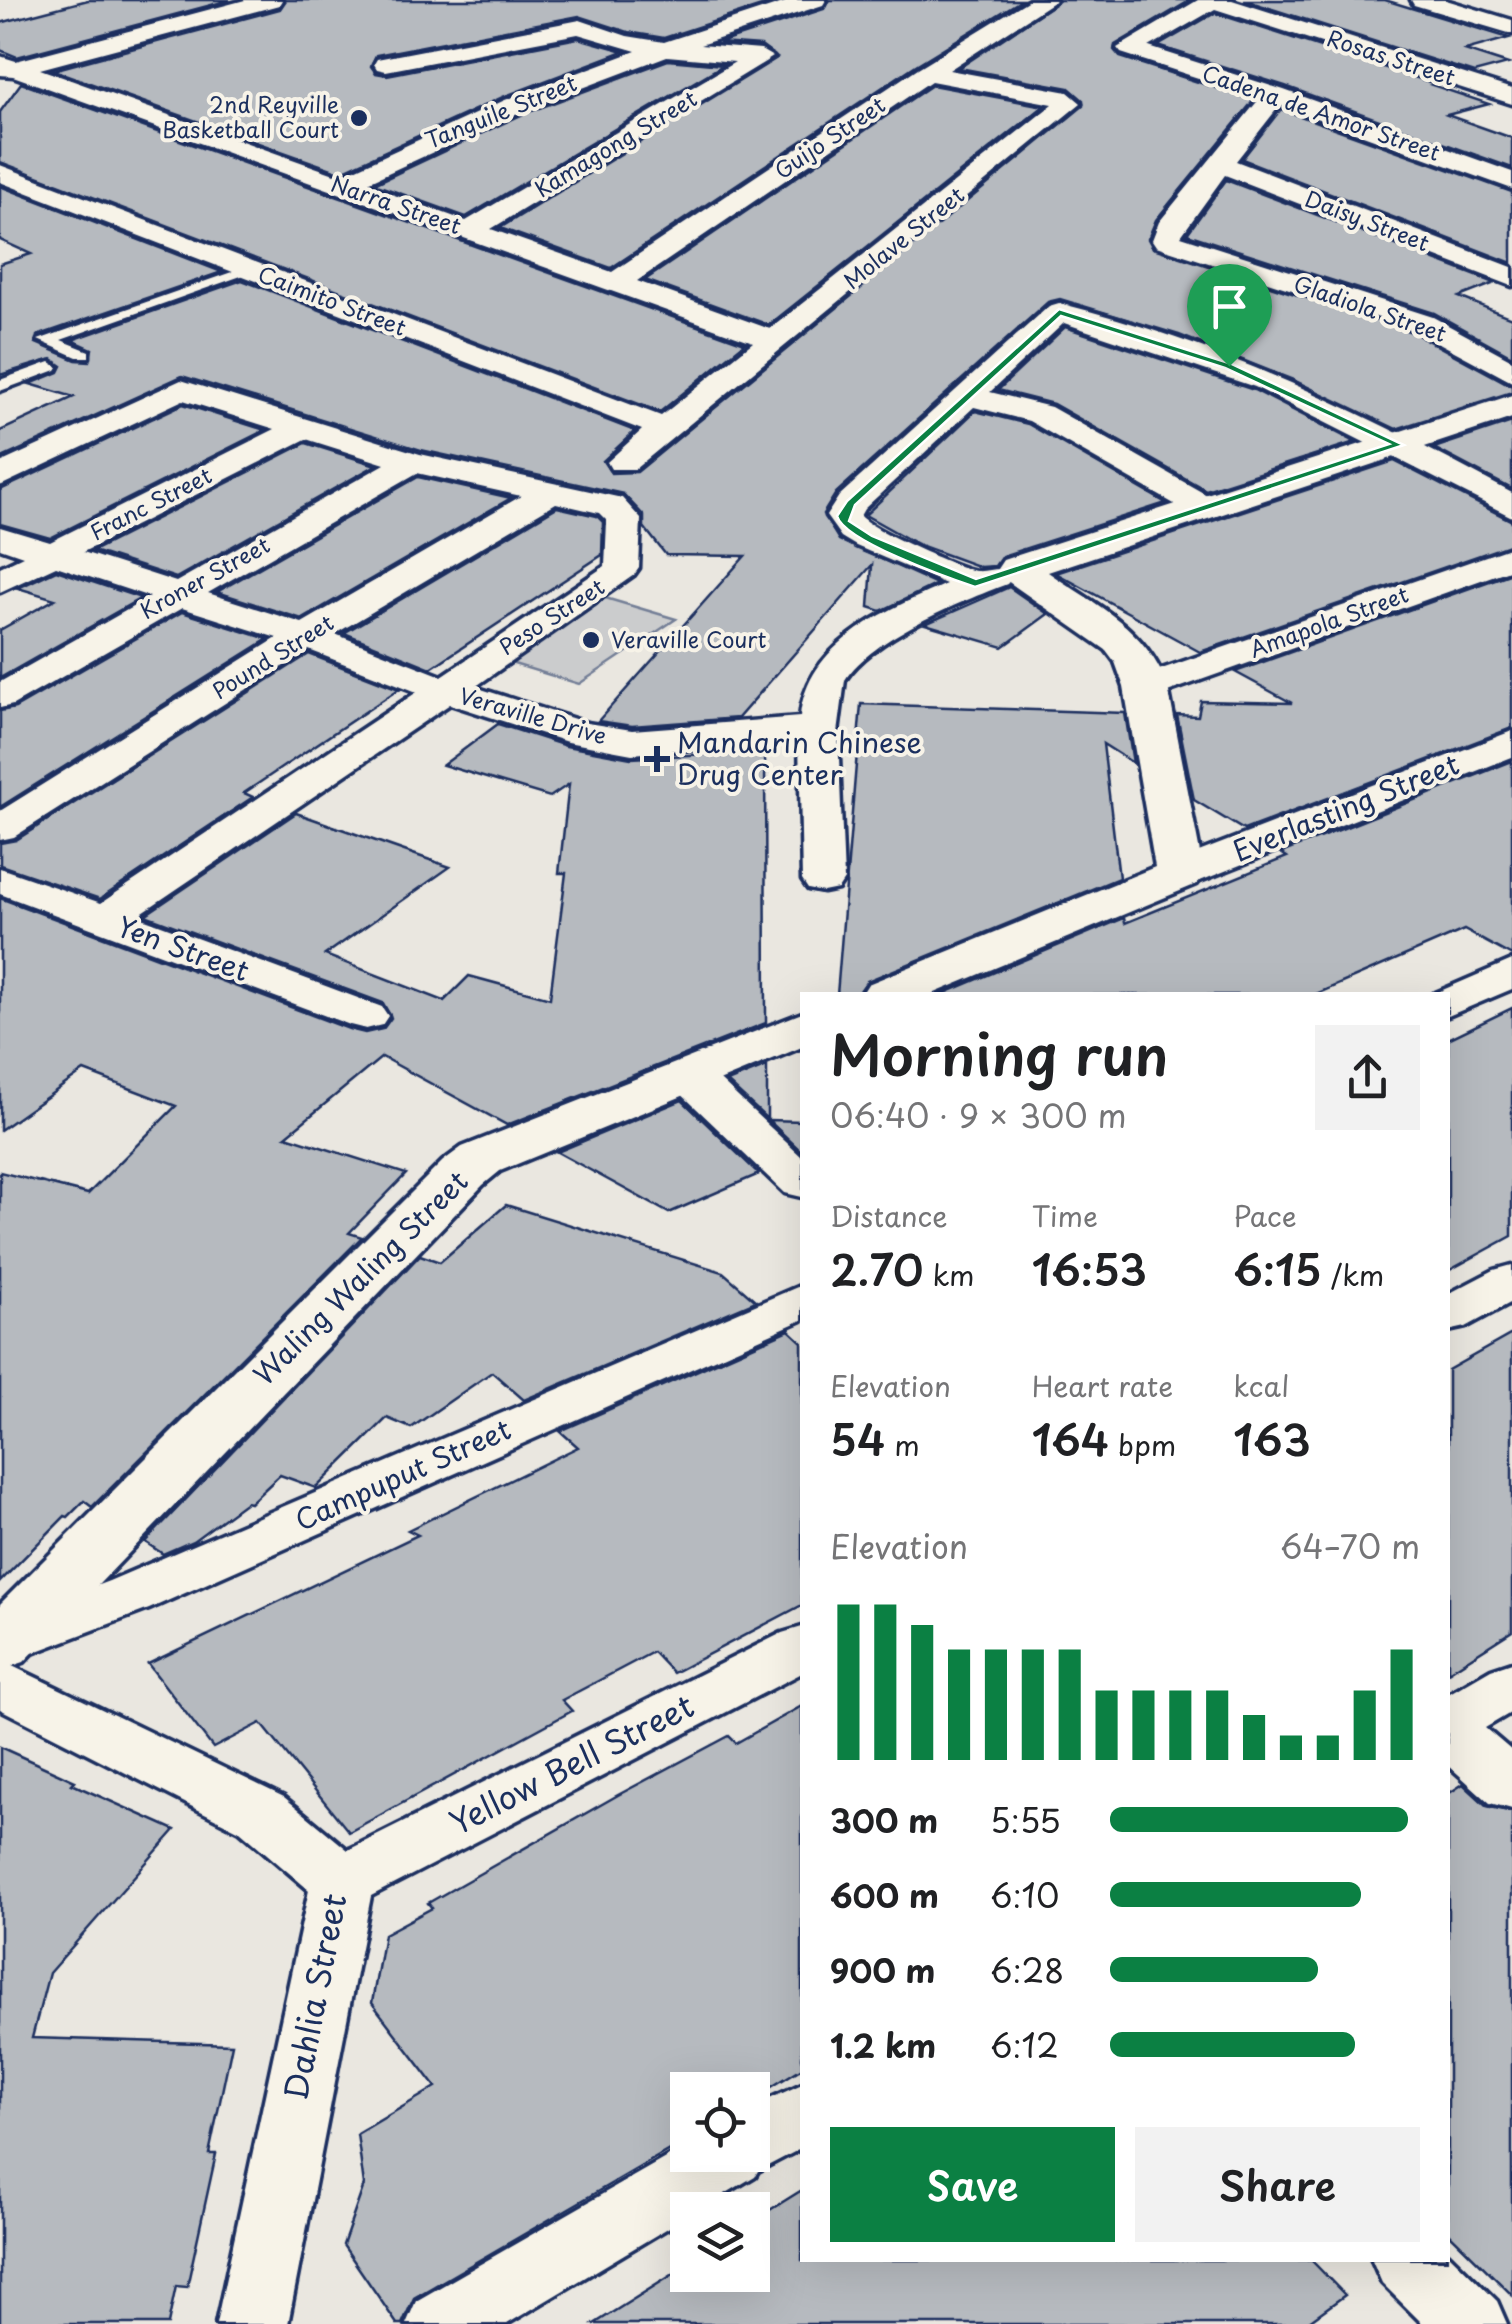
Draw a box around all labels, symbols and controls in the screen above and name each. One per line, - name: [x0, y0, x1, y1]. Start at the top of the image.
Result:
- street label: Rosas Street: [1323, 20, 1460, 93]
- street label: Cadena de Amor Street: [1198, 55, 1445, 168]
- street label: Tanguile Street: [420, 65, 581, 156]
- street label: Kamagong Street: [528, 81, 703, 204]
- place label: 2nd Reyville Basketball Court: [162, 87, 339, 145]
- street label: Guijo Street: [767, 87, 891, 186]
- marker: 2nd Reyville Basketball Court: [348, 107, 370, 129]
- street label: Narra Street: [327, 166, 466, 241]
- street label: Molave Street: [836, 178, 971, 296]
- street label: Daisy Street: [1301, 181, 1434, 258]
- street label: Caimito Street: [254, 256, 411, 343]
- pin: [1187, 264, 1272, 367]
- street label: Gladiola Street: [1290, 266, 1451, 349]
- icon: arrive: [1202, 279, 1257, 334]
- street label: Franc Street: [84, 458, 217, 548]
- street label: Kroner Street: [133, 527, 275, 626]
- street label: Peso Street: [492, 569, 610, 662]
- street label: Amapola Street: [1244, 577, 1413, 665]
- street label: Pound Street: [205, 605, 339, 706]
- place label: Veraville Court: [611, 622, 766, 655]
- marker: Veraville Court: [580, 629, 602, 651]
- street label: Veraville Drive: [456, 678, 611, 751]
- place label: Mandarin Chinese Drug Center: [677, 720, 922, 795]
- street label: Everlasting Street: [1226, 742, 1465, 872]
- marker: Mandarin Chinese Drug Center: [646, 748, 668, 770]
- street label: Yen Street: [112, 904, 255, 991]
- text: Morning run: [830, 1012, 1168, 1095]
- button: share: [1315, 1025, 1420, 1130]
- text: 06:40 · 9 × 300 m: [830, 1091, 1127, 1139]
- street label: Waling Waling Street: [243, 1160, 477, 1394]
- text: Distance: [830, 1194, 948, 1237]
- text: Time: [1032, 1194, 1098, 1237]
- text: Pace: [1233, 1194, 1297, 1237]
- text: 2.70: [830, 1237, 923, 1300]
- text: 16:53: [1032, 1237, 1147, 1300]
- text: 6:15: [1233, 1237, 1322, 1300]
- text: km: [923, 1253, 975, 1296]
- text: /km: [1322, 1253, 1384, 1296]
- text: Elevation: [830, 1364, 951, 1407]
- text: Heart rate: [1032, 1364, 1173, 1407]
- text: kcal: [1233, 1364, 1289, 1407]
- street label: Campuput Street: [287, 1407, 517, 1541]
- text: 54: [830, 1407, 885, 1470]
- text: 164: [1032, 1407, 1109, 1470]
- text: 163: [1233, 1407, 1311, 1470]
- text: m: [885, 1423, 920, 1466]
- text: bpm: [1109, 1423, 1176, 1466]
- text: Elevation: [830, 1522, 968, 1570]
- text: 64–70 m: [1280, 1522, 1420, 1570]
- street label: Yellow Bell Street: [441, 1681, 702, 1846]
- text: 300 m: [830, 1796, 938, 1844]
- text: 5:55: [990, 1796, 1061, 1844]
- text: 600 m: [830, 1871, 939, 1919]
- text: 6:10: [990, 1871, 1059, 1919]
- street label: Dahlia Street: [271, 1889, 358, 2104]
- text: 900 m: [830, 1946, 935, 1994]
- text: 6:28: [990, 1946, 1064, 1994]
- text: 1.2 km: [830, 2021, 936, 2069]
- text: 6:12: [990, 2021, 1059, 2069]
- map controls: [670, 2072, 770, 2292]
- button: locate: [670, 2072, 770, 2172]
- button: Save: [830, 2127, 1115, 2242]
- button: Share: [1135, 2127, 1420, 2242]
- button: layers: [670, 2192, 770, 2292]

